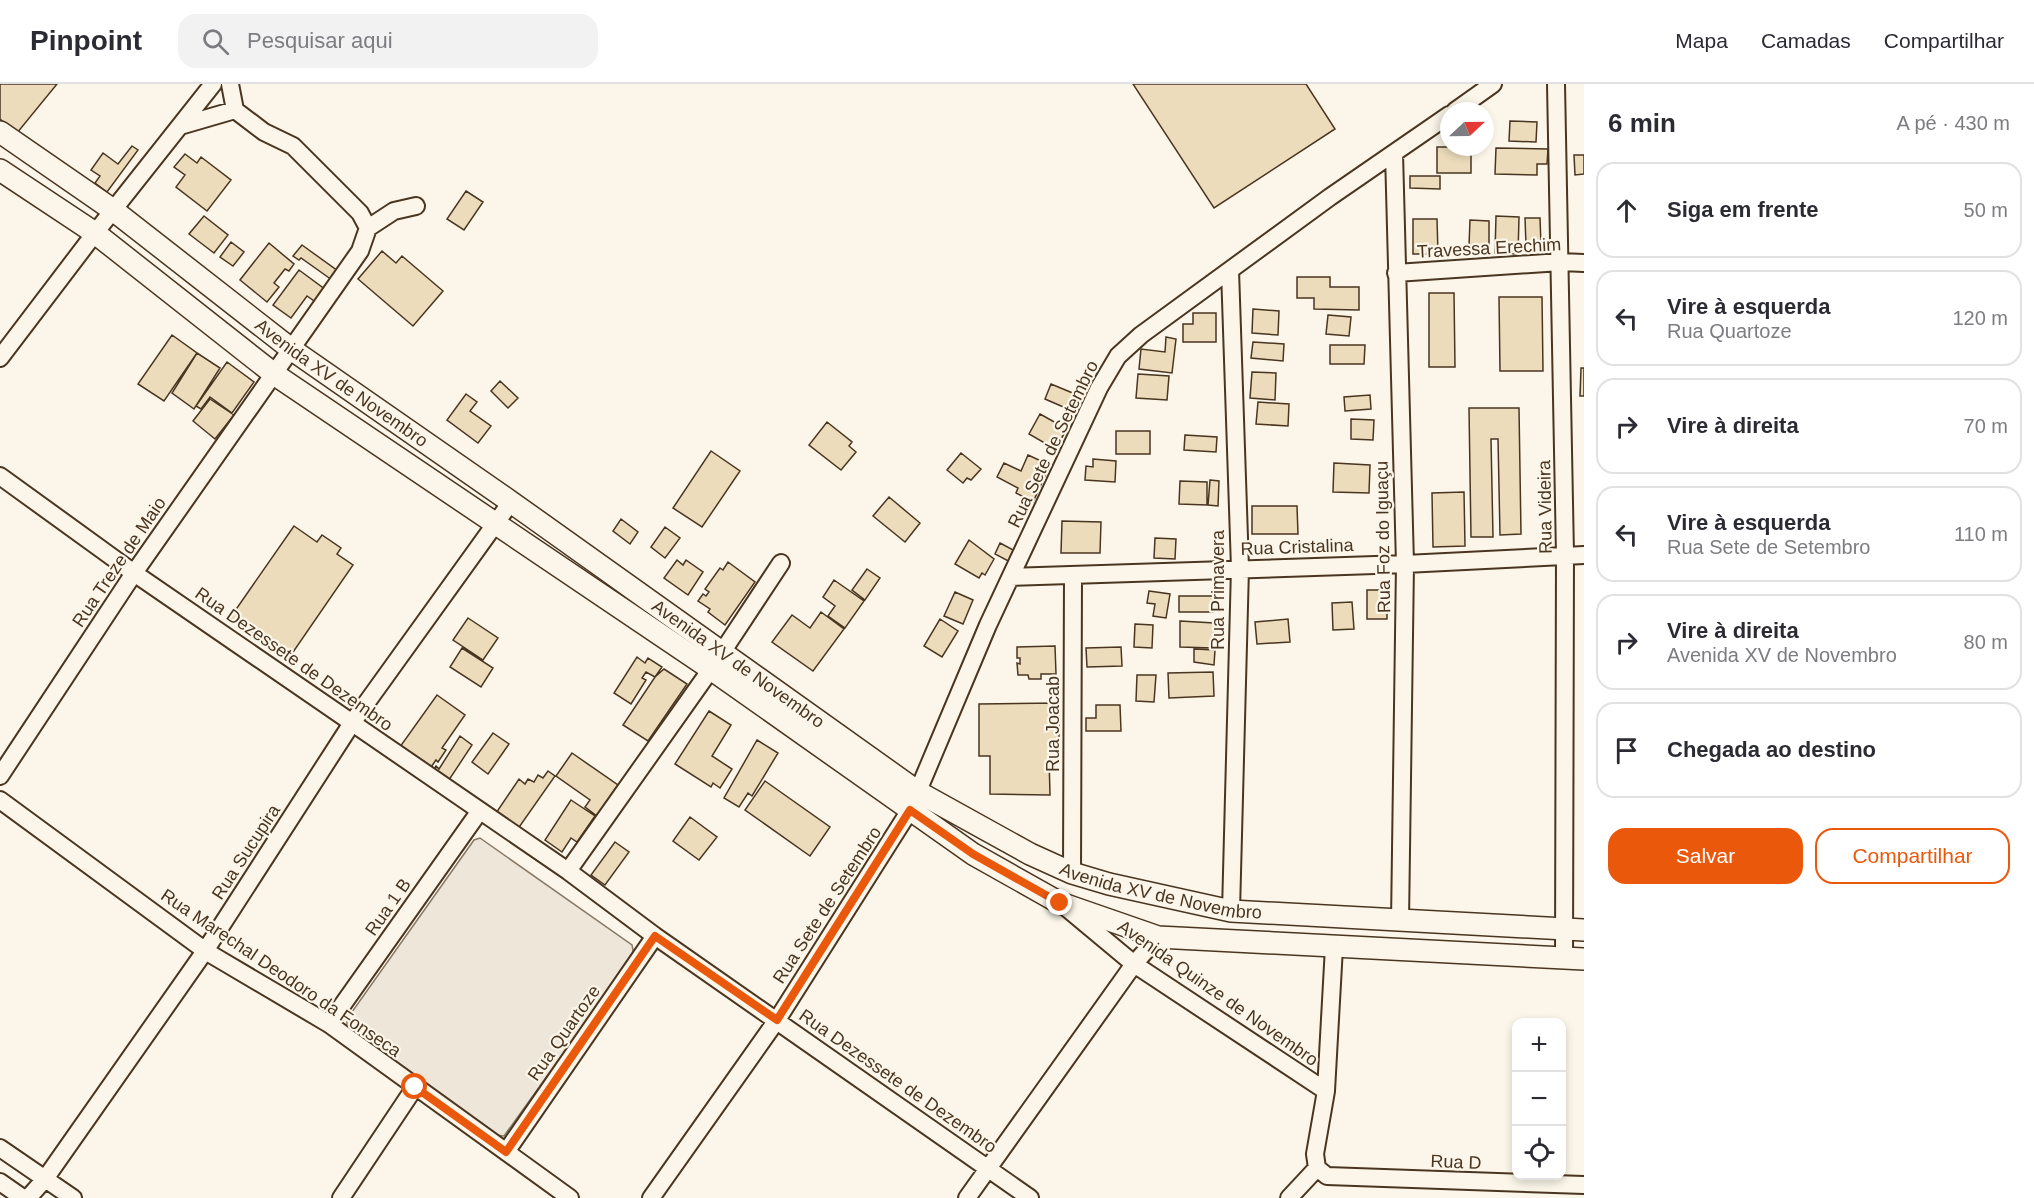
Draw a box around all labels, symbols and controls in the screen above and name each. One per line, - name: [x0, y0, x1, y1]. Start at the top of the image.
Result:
- search box: [178, 14, 598, 68]
- text: Pinpoint: [30, 25, 142, 56]
- icon: search: [199, 25, 232, 58]
- text: Pesquisar aqui: [247, 28, 393, 53]
- text: Mapa: [1675, 29, 1728, 52]
- text: Camadas: [1761, 29, 1851, 52]
- text: Compartilhar: [1884, 29, 2004, 52]
- north arrow: [1440, 102, 1494, 156]
- text: 6 min: [1608, 108, 1676, 138]
- text: A pé · 430 m: [1897, 112, 2010, 134]
- icon: ahead: [1610, 194, 1643, 227]
- text: Siga em frente: [1667, 197, 1819, 222]
- text: 50 m: [1964, 199, 2008, 221]
- street label: Travessa Erechim: [1416, 234, 1562, 262]
- text: Vire à esquerda: [1667, 294, 1830, 319]
- icon: left: [1610, 302, 1643, 335]
- text: 120 m: [1952, 307, 2008, 329]
- street label: Avenida XV de Novembro: [251, 315, 432, 451]
- text: Rua Quartoze: [1667, 320, 1792, 342]
- street label: Rua Sete de Setembro: [1004, 357, 1102, 531]
- icon: right: [1610, 410, 1643, 443]
- text: Vire à direita: [1667, 413, 1799, 438]
- text: 70 m: [1964, 415, 2008, 437]
- street label: Rua Videira: [1534, 459, 1556, 554]
- street label: Rua Foz do Iguaçu: [1372, 461, 1394, 613]
- street label: Rua Treze de Maio: [68, 493, 170, 631]
- text: Vire à esquerda: [1667, 510, 1830, 535]
- icon: left: [1610, 518, 1643, 551]
- text: 110 m: [1954, 523, 2008, 545]
- street label: Rua Primavera: [1208, 529, 1228, 650]
- street label: Rua Cristalina: [1240, 535, 1355, 559]
- text: Rua Sete de Setembro: [1667, 536, 1870, 558]
- street label: Rua Dezessete de Dezembro: [192, 583, 396, 735]
- street label: Avenida XV de Novembro: [648, 596, 828, 732]
- text: Vire à direita: [1667, 618, 1799, 643]
- icon: right: [1610, 626, 1643, 659]
- text: 80 m: [1964, 631, 2008, 653]
- text: Avenida XV de Novembro: [1667, 644, 1897, 666]
- street label: Rua Joacab: [1043, 676, 1063, 772]
- icon: arrive: [1610, 734, 1643, 767]
- text: Chegada ao destino: [1667, 737, 1876, 762]
- street label: Rua Sucupira: [208, 800, 285, 903]
- street label: Rua Sete de Setembro: [769, 823, 885, 987]
- button: Salvar: [1608, 828, 1803, 884]
- button: Compartilhar: [1815, 828, 2010, 884]
- street label: Avenida XV de Novembro: [1057, 859, 1262, 923]
- street label: Rua 1 B: [361, 875, 415, 939]
- street label: Rua Marechal Deodoro da Fonseca: [157, 885, 406, 1062]
- route end: [1046, 889, 1072, 915]
- street label: Avenida Quinze de Novembro: [1114, 916, 1322, 1070]
- street label: Rua Quartoze: [524, 981, 604, 1085]
- street label: Rua Dezessete de Dezembro: [796, 1005, 1000, 1157]
- map controls: [1512, 1018, 1566, 1180]
- button: +: [1512, 1018, 1566, 1072]
- button: −: [1512, 1072, 1566, 1126]
- route start: [401, 1073, 427, 1099]
- button: locate: [1512, 1126, 1566, 1180]
- street label: Rua D: [1430, 1151, 1482, 1173]

